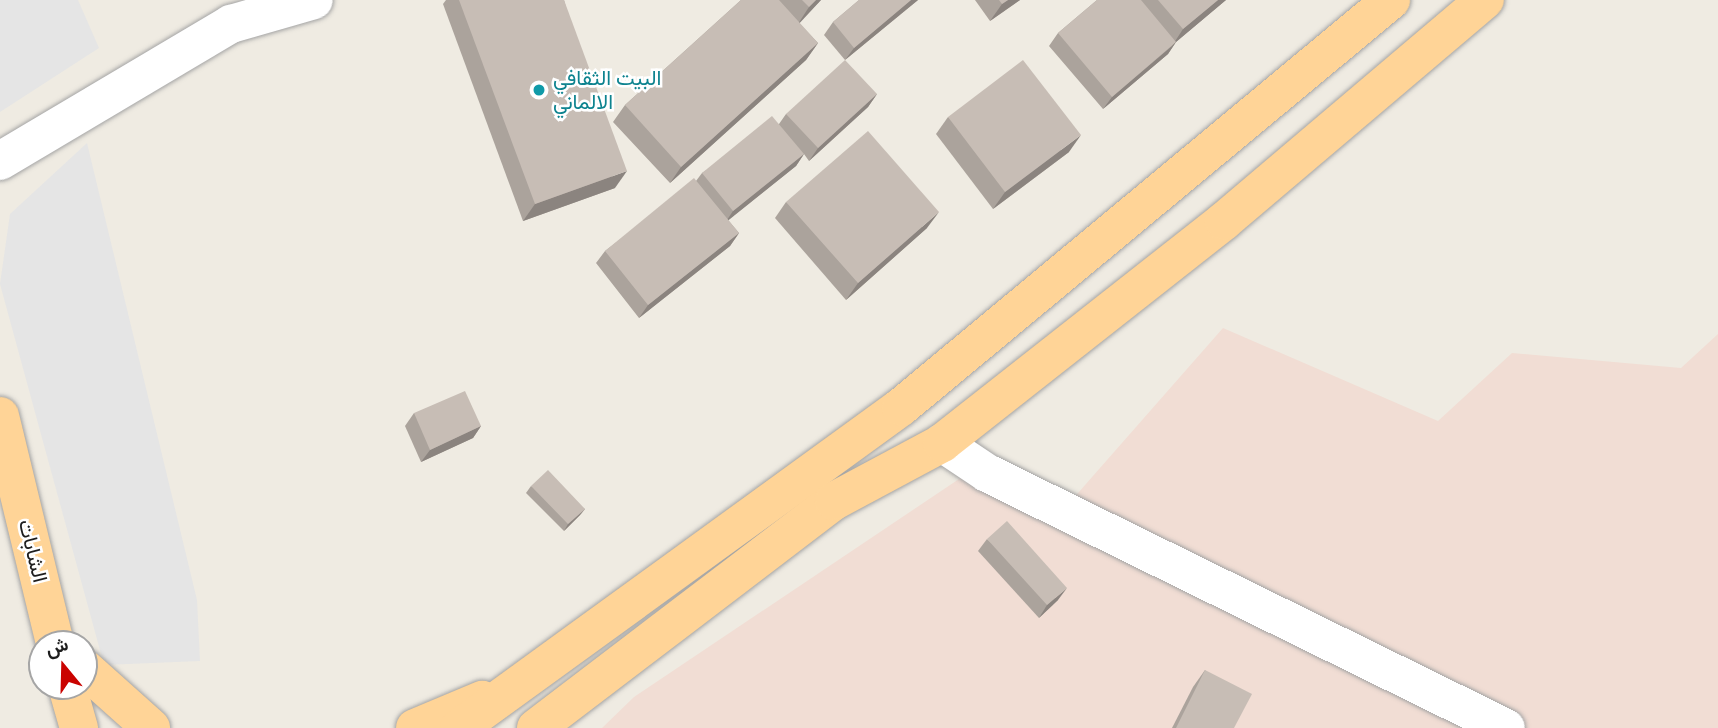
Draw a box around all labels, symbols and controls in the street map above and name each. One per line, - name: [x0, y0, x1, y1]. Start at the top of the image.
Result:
- place label: البيت الثقافي الالماني: [553, 65, 661, 115]
- marker: البيت الثقافي الالماني: [531, 82, 547, 98]
- street label: الشابات: [13, 517, 53, 585]
- north arrow: [28, 630, 98, 700]
- text: ش: [42, 633, 71, 661]

